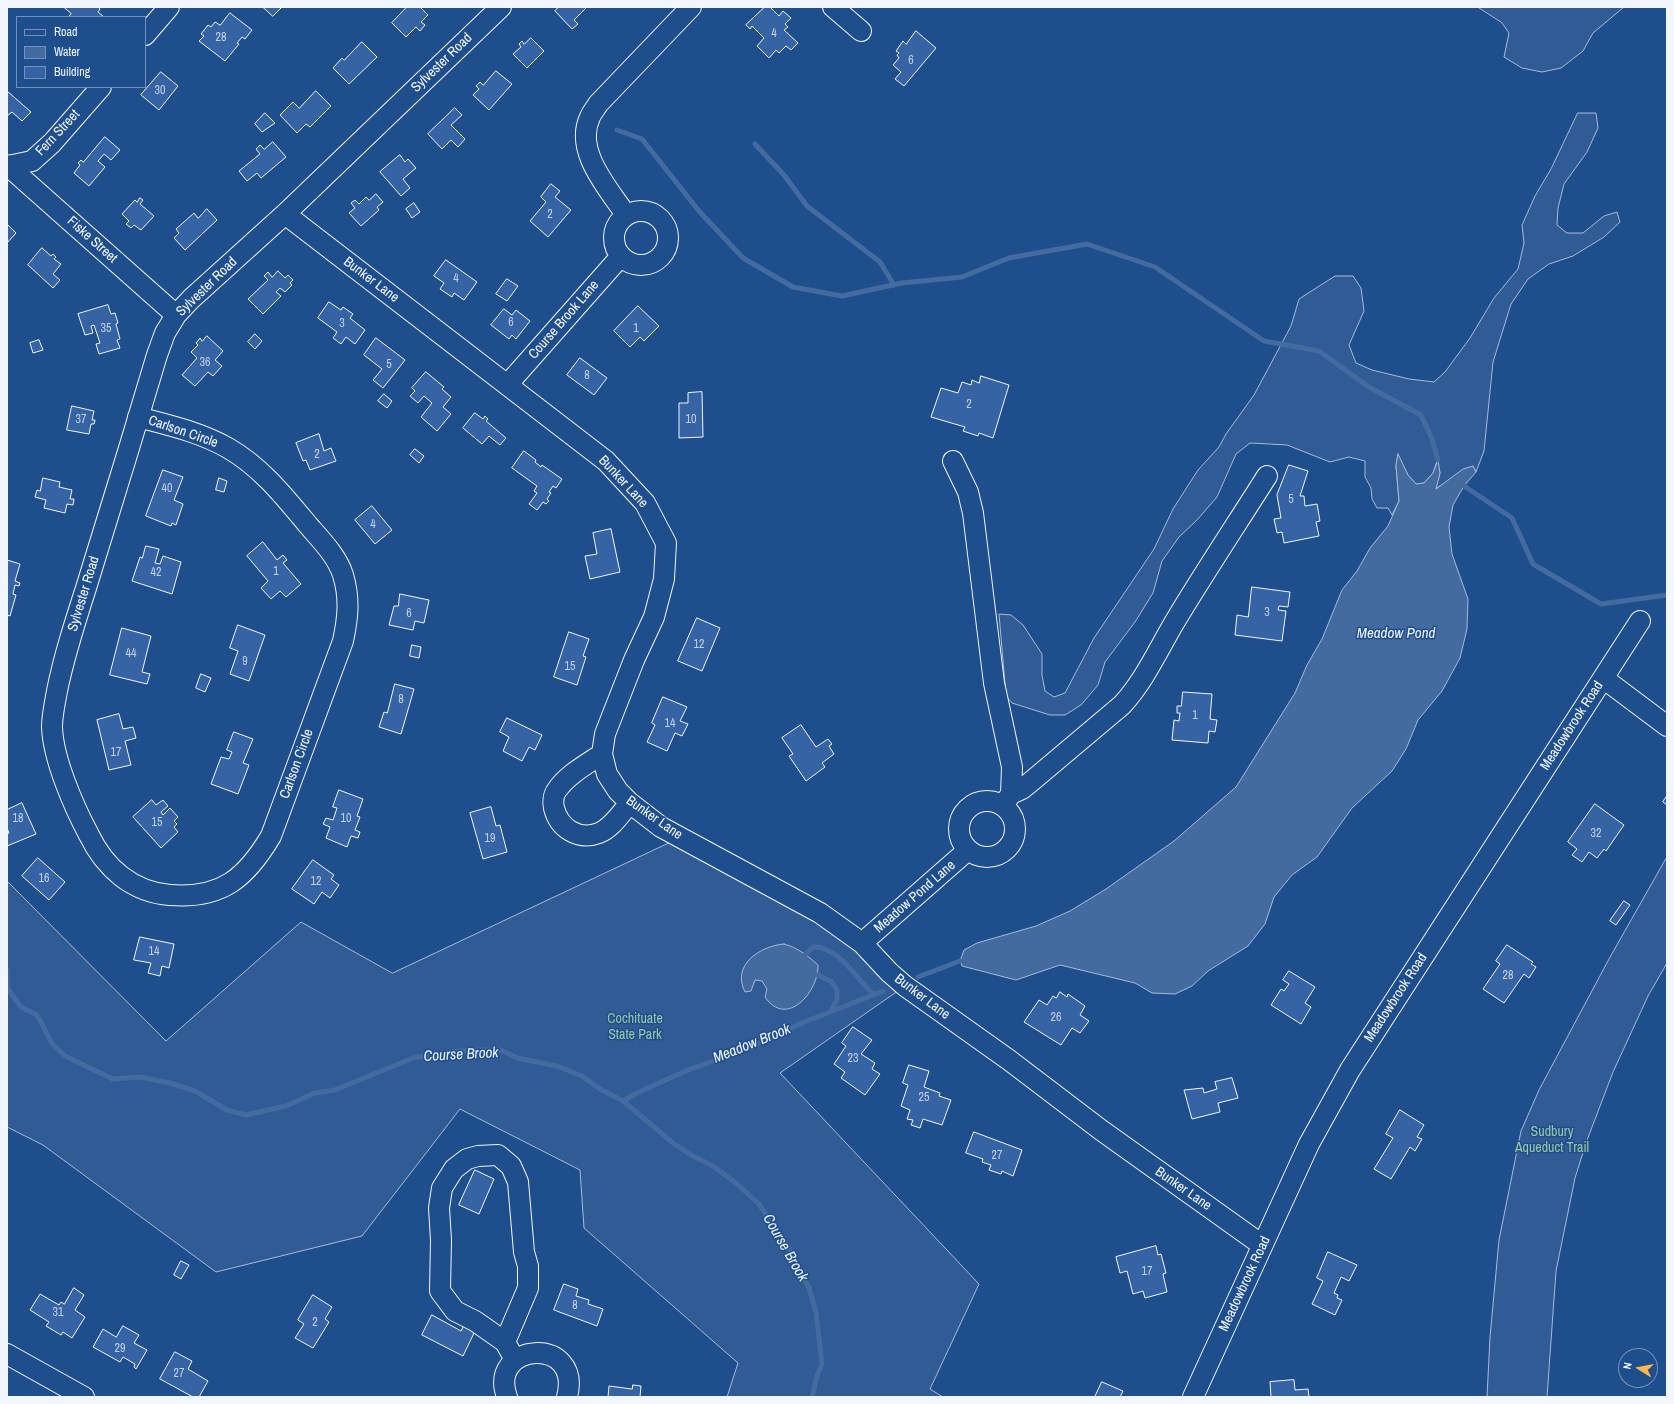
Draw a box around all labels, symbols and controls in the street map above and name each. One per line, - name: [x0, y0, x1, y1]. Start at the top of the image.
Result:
- legend: [16, 16, 146, 88]
- text: Road: [54, 24, 78, 40]
- house number: 4: [771, 27, 777, 41]
- street label: Sylvester Road: [408, 30, 476, 96]
- house number: 28: [216, 31, 226, 45]
- text: Water: [54, 44, 80, 60]
- house number: 6: [908, 54, 914, 68]
- text: Building: [54, 64, 90, 80]
- house number: 30: [155, 84, 165, 98]
- street label: Fern Street: [32, 106, 84, 160]
- house number: 2: [547, 208, 553, 222]
- street label: Fiske Street: [63, 213, 121, 267]
- street label: Sylvester Road: [173, 254, 241, 320]
- street label: Bunker Lane: [340, 254, 402, 306]
- house number: 4: [453, 272, 459, 286]
- street label: Course Brook Lane: [525, 277, 603, 363]
- house number: 6: [508, 316, 514, 330]
- house number: 3: [339, 317, 345, 331]
- house number: 35: [101, 322, 111, 336]
- house number: 1: [633, 322, 639, 336]
- house number: 36: [200, 356, 210, 370]
- house number: 5: [386, 358, 392, 372]
- house number: 8: [584, 369, 590, 383]
- house number: 2: [966, 398, 972, 412]
- street label: Carlson Circle: [146, 412, 220, 452]
- house number: 37: [76, 413, 86, 427]
- house number: 10: [686, 413, 696, 427]
- house number: 2: [314, 448, 320, 462]
- street label: Bunker Lane: [595, 452, 651, 512]
- house number: 40: [162, 482, 172, 496]
- house number: 5: [1288, 493, 1294, 507]
- house number: 4: [370, 518, 376, 532]
- street label: Sylvester Road: [65, 554, 103, 634]
- house number: 1: [273, 565, 279, 579]
- house number: 42: [151, 566, 161, 580]
- house number: 3: [1264, 606, 1270, 620]
- house number: 6: [406, 607, 412, 621]
- water label: Meadow Pond: [1357, 625, 1435, 643]
- house number: 12: [694, 638, 704, 652]
- house number: 44: [126, 647, 136, 661]
- house number: 9: [242, 655, 248, 669]
- house number: 15: [565, 660, 575, 674]
- street label: Meadowbrook Road: [1537, 678, 1607, 774]
- house number: 8: [398, 693, 404, 707]
- house number: 1: [1192, 709, 1198, 723]
- house number: 14: [665, 717, 675, 731]
- street label: Carlson Circle: [277, 727, 317, 801]
- house number: 17: [111, 746, 121, 760]
- street label: Bunker Lane: [623, 792, 685, 844]
- house number: 18: [13, 812, 23, 826]
- house number: 10: [341, 812, 351, 826]
- house number: 15: [152, 816, 162, 830]
- house number: 32: [1591, 827, 1601, 841]
- house number: 19: [485, 832, 495, 846]
- street label: Meadow Pond Lane: [871, 857, 959, 937]
- house number: 16: [39, 872, 49, 886]
- house number: 12: [311, 875, 321, 889]
- house number: 14: [149, 945, 159, 959]
- street label: Meadowbrook Road: [1361, 950, 1431, 1046]
- house number: 28: [1503, 969, 1513, 983]
- street label: Bunker Lane: [891, 971, 953, 1023]
- park label: Cochituate State Park: [607, 1011, 663, 1044]
- house number: 26: [1051, 1011, 1061, 1025]
- water label: Meadow Brook: [711, 1020, 793, 1068]
- water label: Course Brook: [423, 1044, 499, 1066]
- house number: 23: [848, 1052, 858, 1066]
- house number: 25: [919, 1091, 929, 1105]
- park label: Sudbury Aqueduct Trail: [1515, 1124, 1589, 1156]
- house number: 27: [992, 1149, 1002, 1163]
- street label: Bunker Lane: [1152, 1163, 1214, 1215]
- water label: Course Brook: [758, 1211, 812, 1285]
- street label: Meadowbrook Road: [1216, 1234, 1274, 1334]
- house number: 17: [1142, 1265, 1152, 1279]
- house number: 8: [572, 1299, 578, 1313]
- house number: 31: [53, 1306, 63, 1320]
- house number: 2: [312, 1316, 318, 1330]
- house number: 29: [115, 1342, 125, 1356]
- north arrow: [1618, 1348, 1658, 1388]
- text: N: [1620, 1361, 1635, 1370]
- house number: 27: [174, 1367, 184, 1381]

